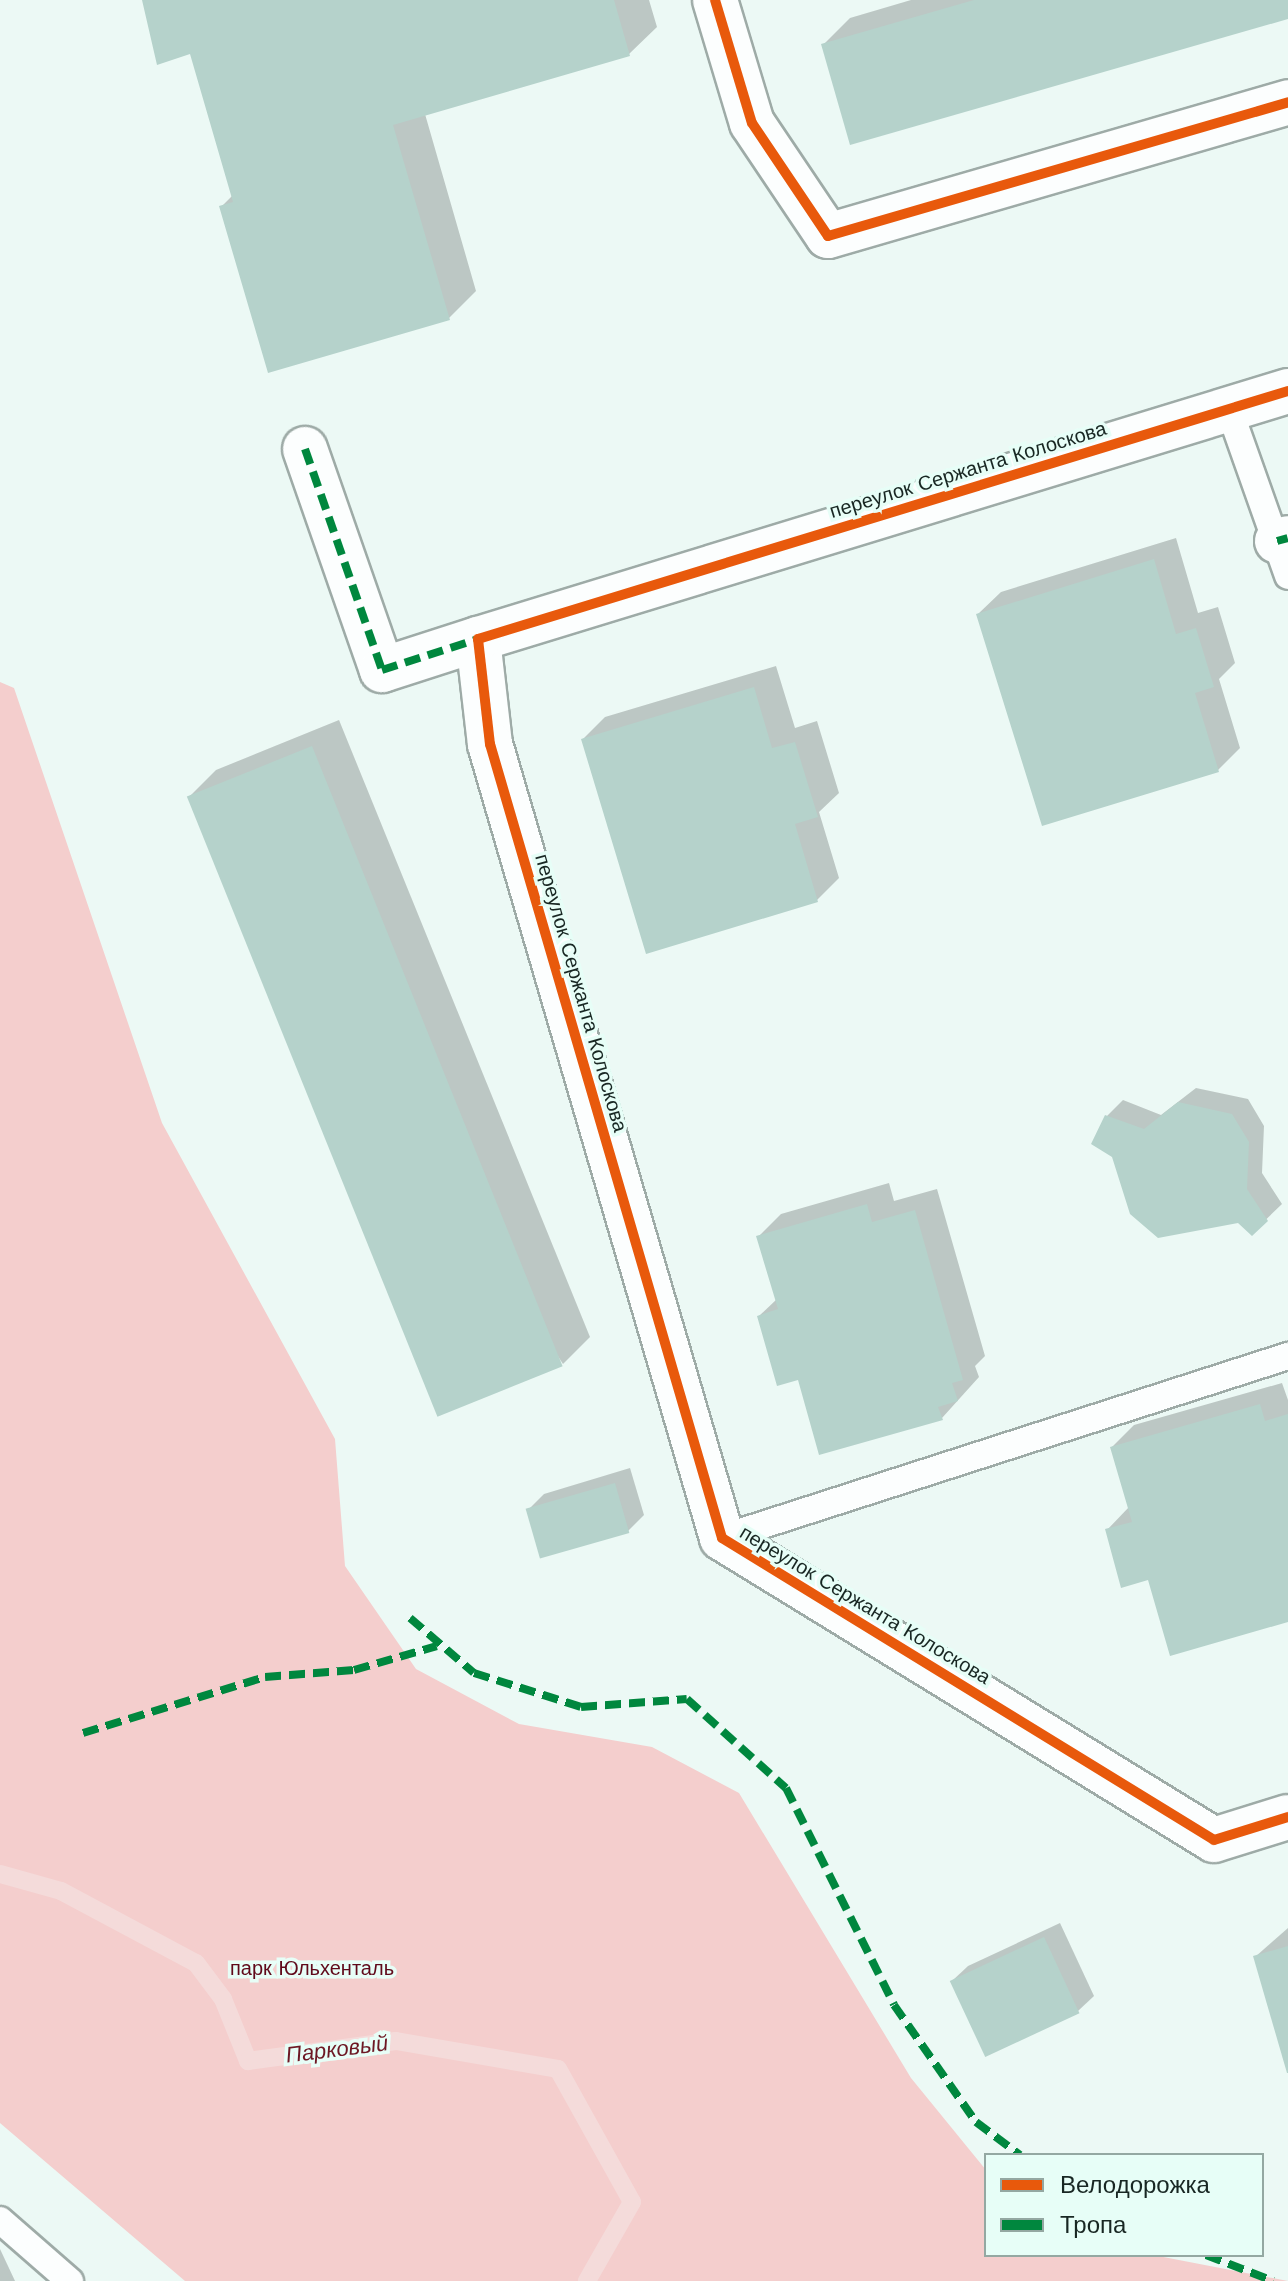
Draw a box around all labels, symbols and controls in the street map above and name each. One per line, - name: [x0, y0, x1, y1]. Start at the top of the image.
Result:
- street label: переулок Сержанта Колоскова: [827, 416, 1109, 524]
- street label: переулок Сержанта Колоскова: [530, 851, 632, 1135]
- street label: переулок Сержанта Колоскова: [735, 1520, 995, 1690]
- park label: парк Юльхенталь: [230, 1956, 394, 1980]
- water label: Парковый: [284, 2030, 390, 2068]
- legend: [984, 2153, 1264, 2257]
- text: Велодорожка: [1060, 2171, 1210, 2199]
- text: Тропа: [1060, 2211, 1126, 2239]

